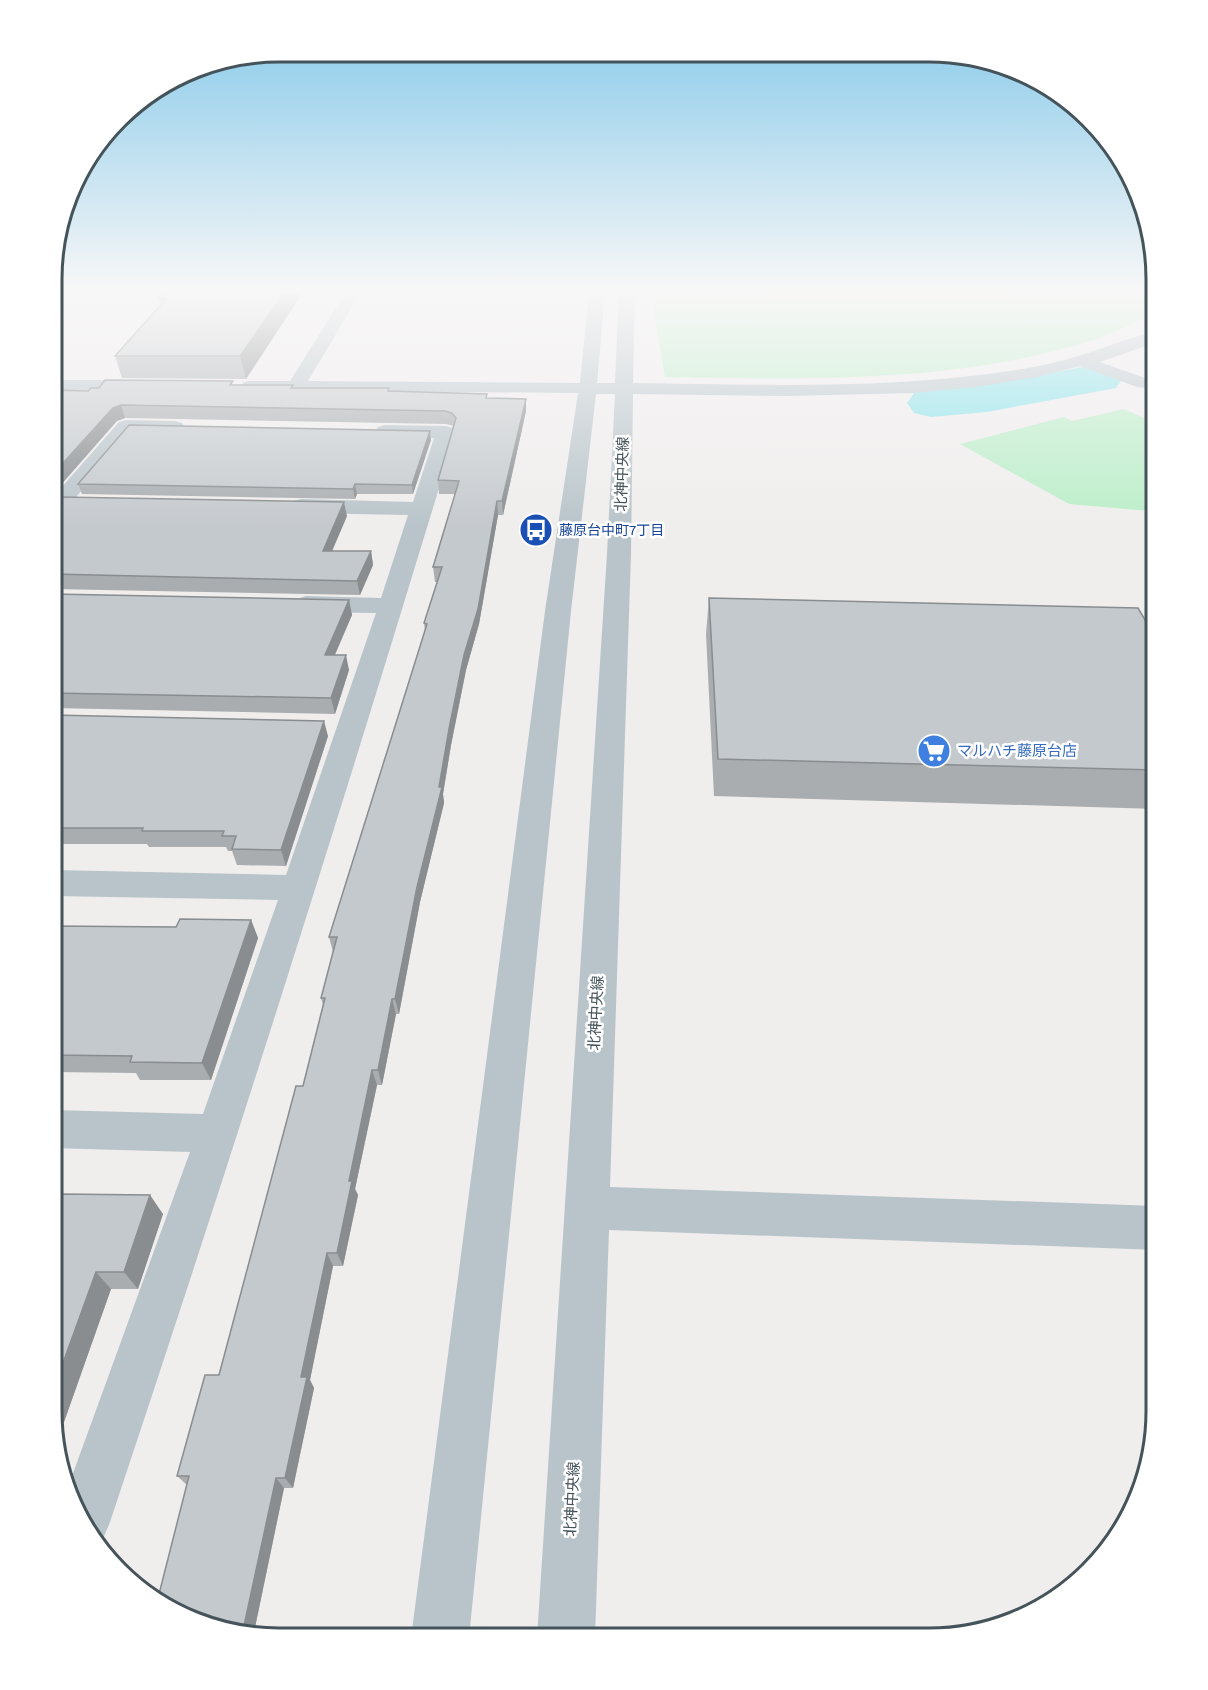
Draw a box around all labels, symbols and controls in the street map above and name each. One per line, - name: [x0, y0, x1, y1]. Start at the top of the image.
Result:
- street label: 北神中央線: [612, 436, 634, 512]
- bus stop icon: 藤原台中町7丁目: [518, 512, 554, 548]
- place label: 藤原台中町7丁目: [559, 522, 664, 540]
- supermarket icon: マルハチ藤原台店: [916, 733, 952, 769]
- place label: マルハチ藤原台店: [957, 743, 1077, 762]
- street label: 北神中央線: [585, 975, 609, 1051]
- street label: 北神中央線: [561, 1461, 585, 1537]

